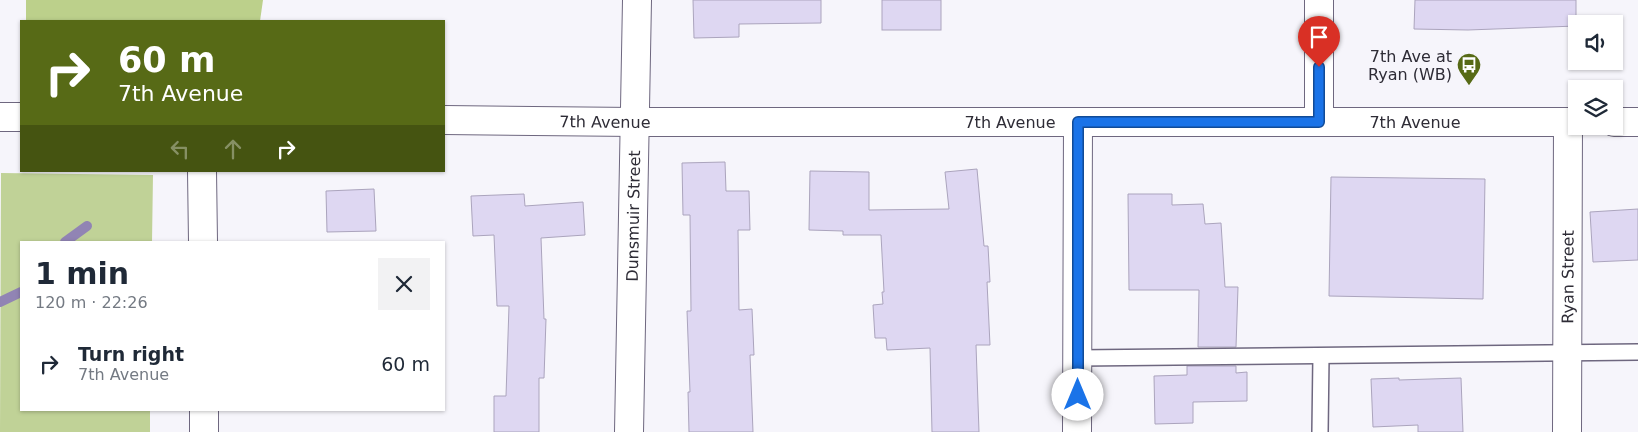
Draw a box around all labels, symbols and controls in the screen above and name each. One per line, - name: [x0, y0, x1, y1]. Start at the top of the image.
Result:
- map controls: [1568, 15, 1623, 135]
- button: sound: [1568, 15, 1623, 70]
- pin: [1298, 16, 1340, 67]
- icon: arrive: [1305, 23, 1333, 51]
- icon: right: [35, 40, 100, 105]
- text: 60 m: [118, 40, 215, 80]
- place label: 7th Ave at Ryan (WB): [1368, 47, 1452, 84]
- bus stop icon: 7th Ave at Ryan (WB): [1456, 52, 1482, 86]
- button: layers: [1568, 80, 1623, 135]
- text: 7th Avenue: [118, 81, 243, 106]
- street label: 7th Avenue: [559, 112, 651, 132]
- street label: 7th Avenue: [964, 113, 1056, 132]
- street label: 7th Avenue: [1369, 113, 1461, 132]
- icon: left: [166, 135, 194, 163]
- icon: ahead: [219, 135, 247, 163]
- icon: right: [272, 135, 300, 163]
- street label: Dunsmuir Street: [622, 150, 644, 282]
- street label: Ryan Street: [1558, 230, 1577, 324]
- text: 1 min: [35, 256, 129, 291]
- button: close: [378, 258, 430, 310]
- text: 120 m · 22:26: [35, 293, 148, 312]
- text: Turn right: [78, 343, 184, 365]
- icon: right: [35, 350, 63, 378]
- text: 60 m: [381, 353, 430, 375]
- text: 7th Avenue: [78, 365, 169, 384]
- position arrow: [1051, 368, 1103, 420]

